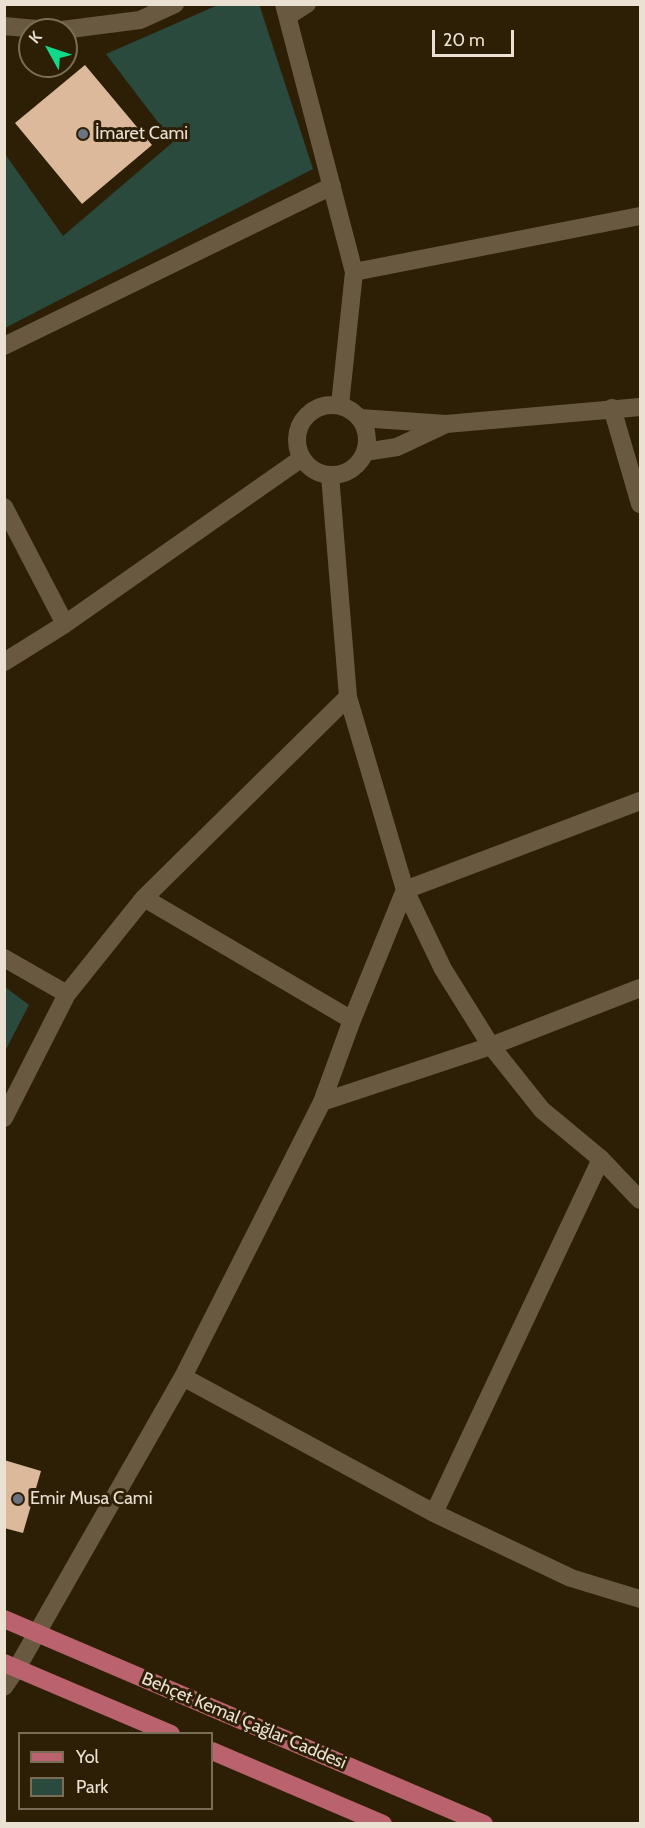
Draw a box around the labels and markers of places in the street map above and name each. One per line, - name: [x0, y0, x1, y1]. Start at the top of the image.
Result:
- place label: İmaret Cami: [95, 123, 188, 145]
- marker: İmaret Cami: [76, 127, 90, 141]
- place label: Emir Musa Cami: [30, 1488, 152, 1510]
- marker: Emir Musa Cami: [11, 1492, 25, 1506]

